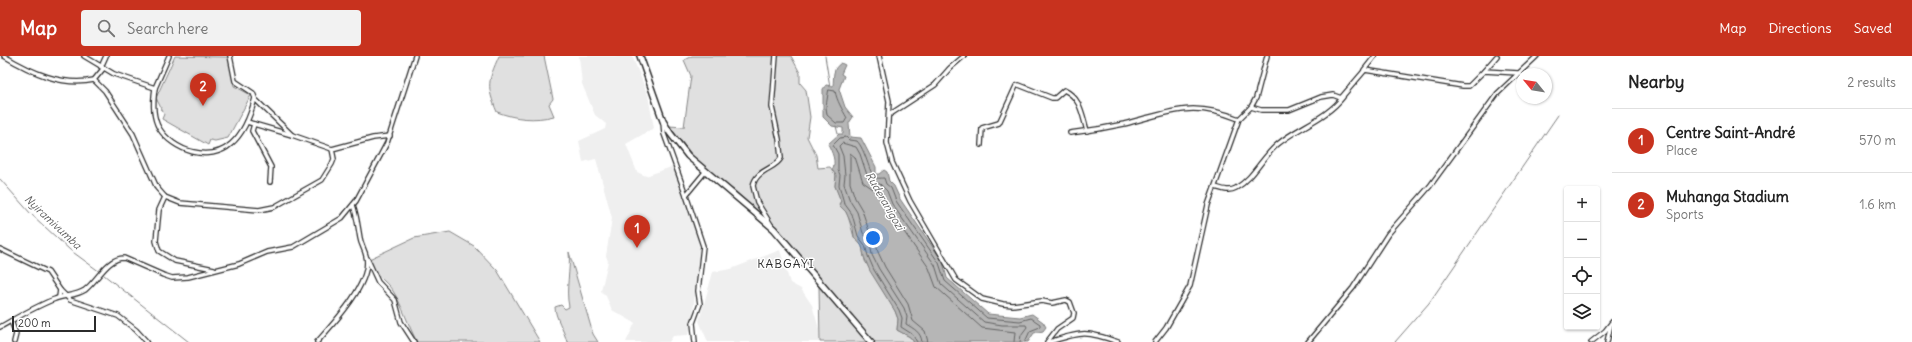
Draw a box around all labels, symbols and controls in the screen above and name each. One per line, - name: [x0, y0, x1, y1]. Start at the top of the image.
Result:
- search box: [81, 10, 361, 46]
- text: Map: [20, 16, 57, 40]
- icon: search: [95, 17, 117, 39]
- text: Search here: [127, 19, 208, 38]
- text: Map: [1719, 19, 1746, 37]
- text: Directions: [1768, 19, 1832, 37]
- text: Saved: [1854, 19, 1892, 37]
- north arrow: [1516, 68, 1552, 104]
- text: Nearby: [1628, 71, 1684, 93]
- pin: 2: [190, 73, 216, 106]
- text: 2 results: [1847, 74, 1896, 91]
- text: Centre Saint-André: [1666, 123, 1795, 142]
- text: 1: [1638, 132, 1644, 149]
- text: 570 m: [1859, 132, 1896, 149]
- text: Place: [1666, 142, 1697, 159]
- water label: Ruderanigozi: [863, 169, 908, 234]
- map controls: [1564, 186, 1600, 330]
- button: +: [1564, 186, 1600, 222]
- text: Muhanga Stadium: [1666, 187, 1789, 206]
- water label: Nyiramivumba: [22, 192, 85, 252]
- text: 2: [1637, 196, 1645, 213]
- text: 1.6 km: [1860, 196, 1896, 213]
- text: Sports: [1666, 206, 1704, 223]
- pin: 1: [624, 215, 650, 248]
- button: −: [1564, 222, 1600, 258]
- your location: [863, 228, 883, 248]
- district label: KABGAYI: [757, 256, 815, 271]
- button: locate: [1564, 258, 1600, 294]
- button: layers: [1564, 294, 1600, 330]
- scale bar: [12, 314, 96, 333]
- text: 200 m: [18, 316, 51, 330]

